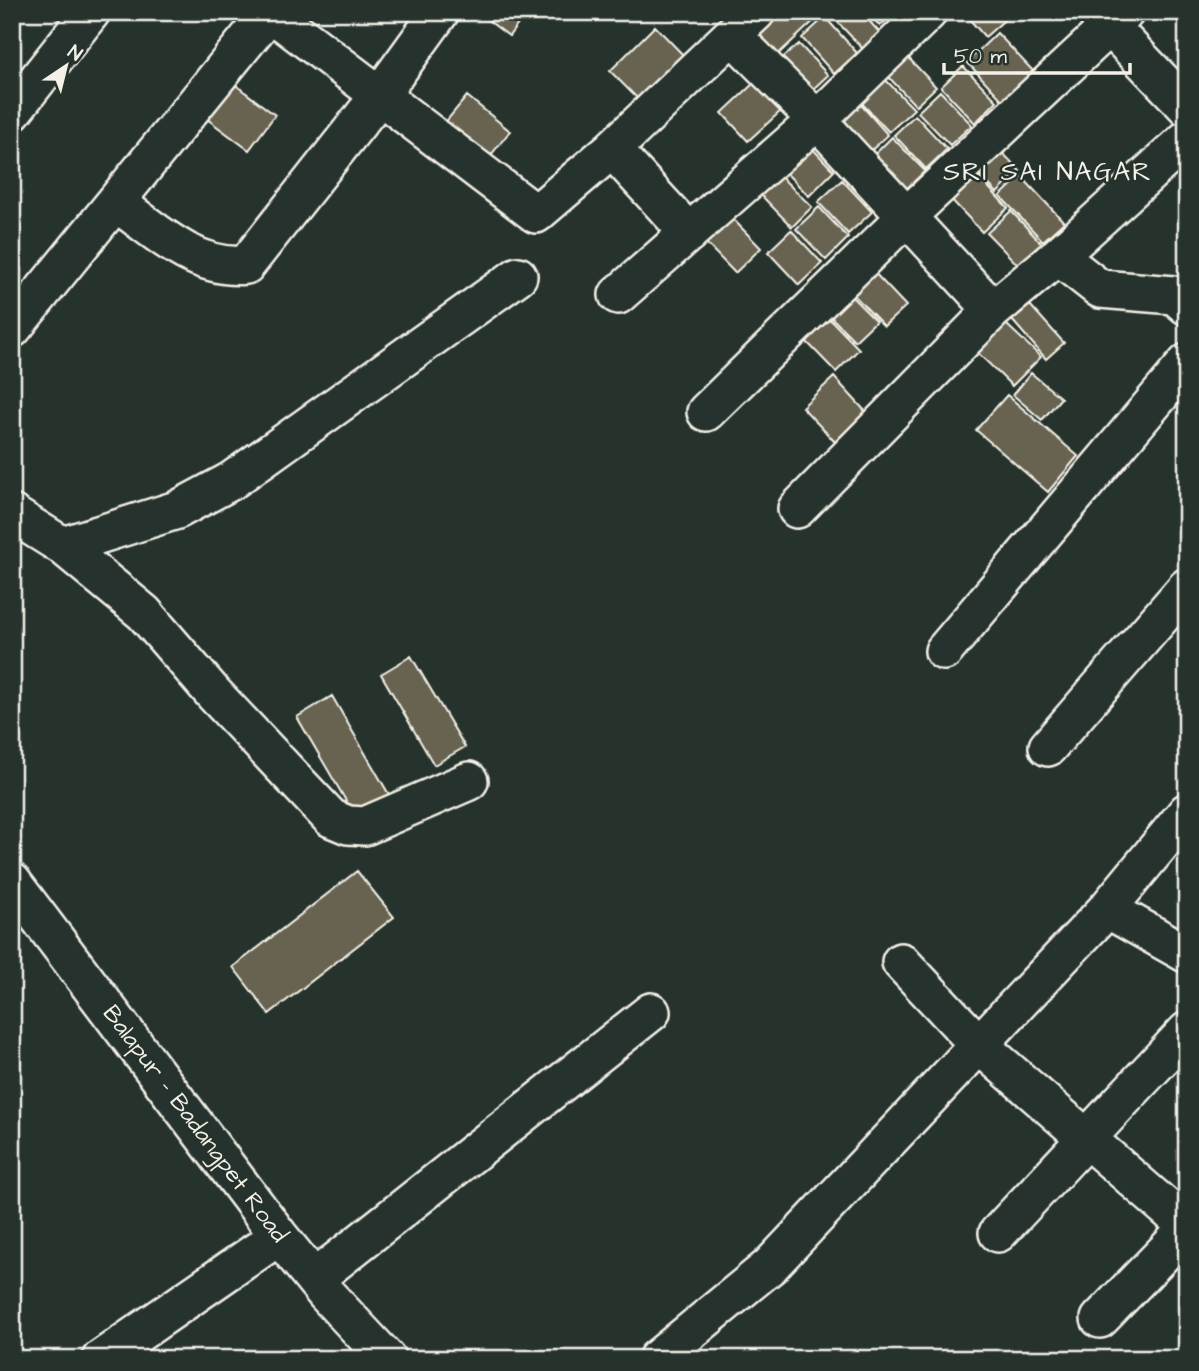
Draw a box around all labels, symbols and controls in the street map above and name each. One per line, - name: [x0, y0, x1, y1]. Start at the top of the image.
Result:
- north arrow: [32, 32, 102, 102]
- scale bar: [944, 32, 1129, 76]
- text: N: [62, 39, 88, 68]
- text: 50 m: [954, 42, 1008, 71]
- district label: SRI SAI NAGAR: [943, 154, 1153, 190]
- street label: Balapur - Badangpet Road: [93, 998, 296, 1251]

